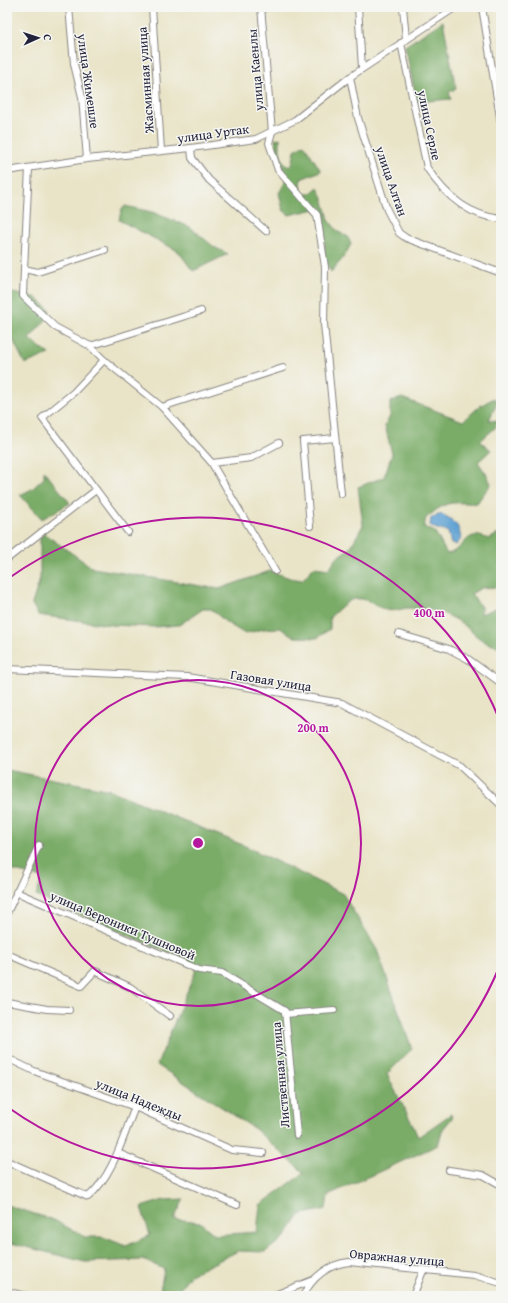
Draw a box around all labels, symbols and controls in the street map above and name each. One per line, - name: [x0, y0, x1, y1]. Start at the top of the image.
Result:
- north arrow: [18, 18, 58, 58]
- street label: Жасминная улица: [132, 25, 159, 135]
- street label: улица Каенлы: [242, 28, 269, 113]
- street label: улица Жимешле: [72, 31, 105, 130]
- text: С: [40, 34, 56, 41]
- street label: улица Серле: [413, 87, 446, 162]
- street label: улица Уртак: [175, 119, 250, 148]
- street label: улица Алтан: [370, 143, 413, 219]
- text: 400 m: [413, 604, 446, 621]
- street label: Газовая улица: [229, 665, 314, 696]
- text: 200 m: [297, 719, 330, 736]
- centre of rings: [191, 836, 205, 850]
- street label: улица Вероники Тушновой: [46, 886, 199, 965]
- street label: Лиственная улица: [266, 1020, 295, 1129]
- street label: улица Надежды: [92, 1073, 185, 1125]
- street label: Овражная улица: [349, 1244, 446, 1271]

